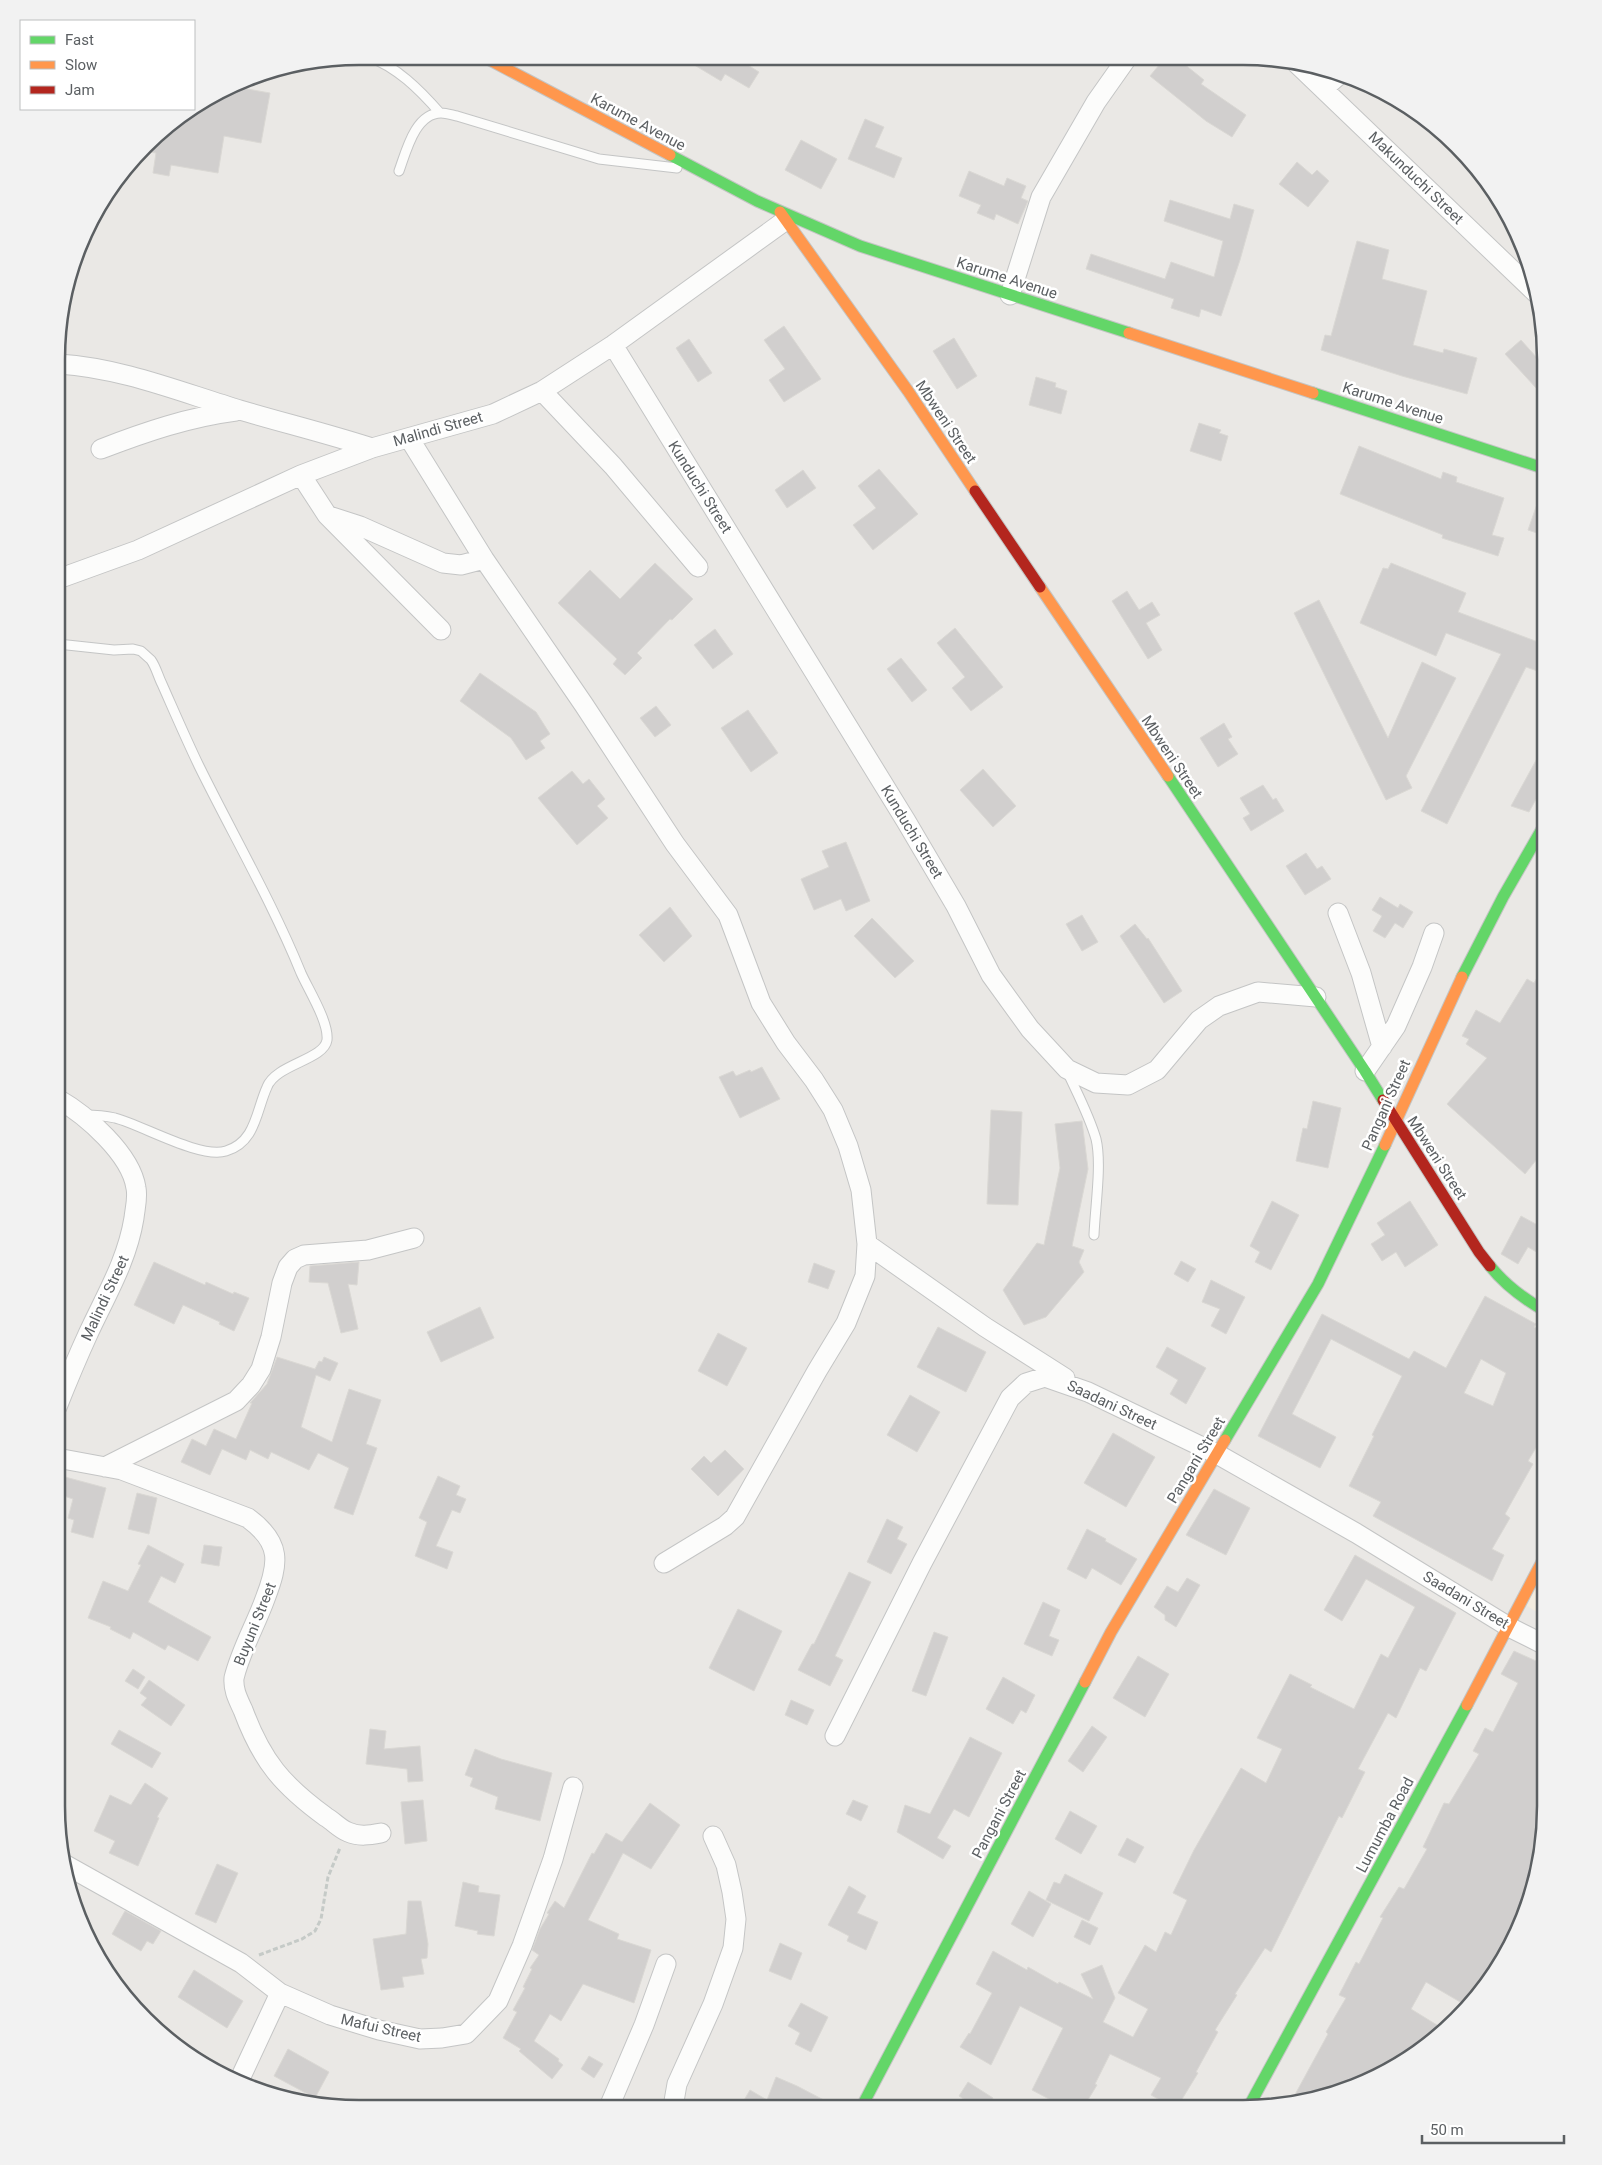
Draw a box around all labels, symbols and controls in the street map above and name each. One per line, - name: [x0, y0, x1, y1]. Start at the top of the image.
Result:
- legend: [20, 20, 195, 110]
- text: Fast: [65, 31, 94, 49]
- text: Slow: [65, 56, 97, 74]
- text: Jam: [65, 81, 95, 99]
- street label: Karume Avenue: [588, 89, 689, 155]
- street label: Makunduchi Street: [1365, 128, 1467, 228]
- street label: Karume Avenue: [954, 253, 1060, 303]
- street label: Mbweni Street: [912, 377, 980, 467]
- street label: Karume Avenue: [1340, 378, 1446, 428]
- street label: Malindi Street: [391, 408, 485, 450]
- street label: Kunduchi Street: [664, 437, 736, 537]
- street label: Mbweni Street: [1138, 712, 1206, 802]
- street label: Kunduchi Street: [877, 782, 947, 882]
- street label: Pangani Street: [1358, 1057, 1414, 1153]
- street label: Mbweni Street: [1403, 1113, 1471, 1203]
- street label: Malindi Street: [77, 1252, 133, 1344]
- street label: Saadani Street: [1064, 1376, 1160, 1434]
- street label: Pangani Street: [1163, 1413, 1229, 1506]
- street label: Saadani Street: [1420, 1567, 1512, 1633]
- street label: Buyuni Street: [230, 1580, 280, 1668]
- street label: Pangani Street: [968, 1767, 1030, 1861]
- street label: Lumumba Road: [1352, 1774, 1418, 1876]
- street label: Mafui Street: [339, 2010, 423, 2046]
- scale bar: [1422, 2112, 1564, 2144]
- text: 50 m: [1430, 2121, 1464, 2139]

